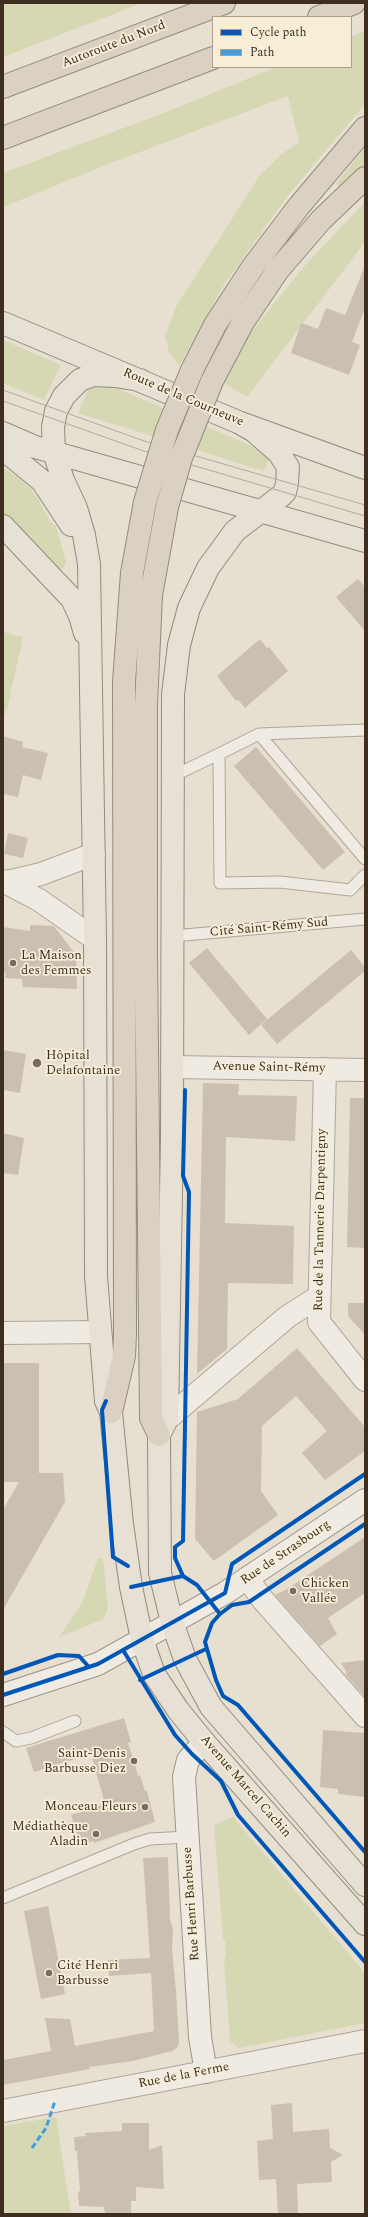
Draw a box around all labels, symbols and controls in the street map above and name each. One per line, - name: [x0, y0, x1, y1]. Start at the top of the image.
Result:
- legend: [212, 16, 352, 68]
- street label: Autoroute du Nord: [60, 18, 168, 72]
- text: Cycle path: [250, 23, 307, 42]
- text: Path: [250, 43, 275, 62]
- street label: Route de la Courneuve: [120, 365, 246, 431]
- street label: Cité Saint-Rémy Sud: [209, 915, 329, 941]
- place label: La Maison des Femmes: [21, 948, 92, 979]
- marker: La Maison des Femmes: [8, 958, 18, 968]
- place label: Hôpital Delafontaine: [46, 1048, 120, 1079]
- marker: Hôpital Delafontaine: [31, 1057, 43, 1069]
- street label: Avenue Saint-Rémy: [213, 1059, 325, 1077]
- street label: Rue de la Tannerie Darpentigny: [312, 1129, 330, 1311]
- street label: Rue de Strasbourg: [238, 1517, 334, 1589]
- place label: Chicken Vallée: [301, 1576, 349, 1607]
- marker: Chicken Vallée: [288, 1586, 298, 1596]
- street label: Avenue Marcel Cachin: [196, 1732, 294, 1842]
- place label: Saint-Denis Barbusse Diez: [44, 1746, 126, 1777]
- marker: Saint-Denis Barbusse Diez: [129, 1756, 139, 1766]
- place label: Monceau Fleurs: [45, 1799, 137, 1815]
- marker: Monceau Fleurs: [140, 1802, 150, 1812]
- place label: Médiathèque Aladin: [12, 1819, 88, 1850]
- marker: Médiathèque Aladin: [91, 1829, 101, 1839]
- street label: Rue Henri Barbusse: [180, 1846, 204, 1962]
- place label: Cité Henri Barbusse: [57, 1958, 118, 1989]
- marker: Cité Henri Barbusse: [44, 1968, 54, 1978]
- street label: Rue de la Ferme: [137, 2060, 231, 2092]

